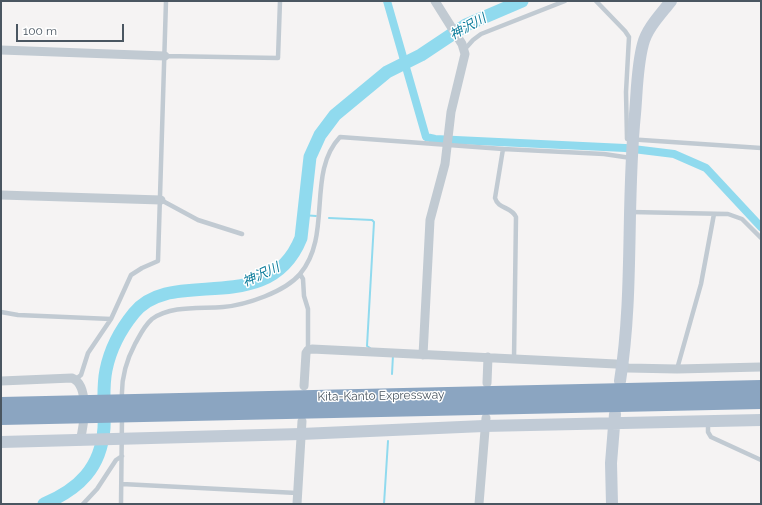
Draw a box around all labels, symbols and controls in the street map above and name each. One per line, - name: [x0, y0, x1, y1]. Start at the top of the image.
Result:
- water label: 神沢川: [447, 11, 489, 43]
- scale bar: [18, 16, 126, 42]
- text: 100 m: [23, 24, 57, 38]
- water label: 神沢川: [240, 260, 282, 290]
- street label: Kita-Kanto Expressway: [317, 388, 445, 404]

